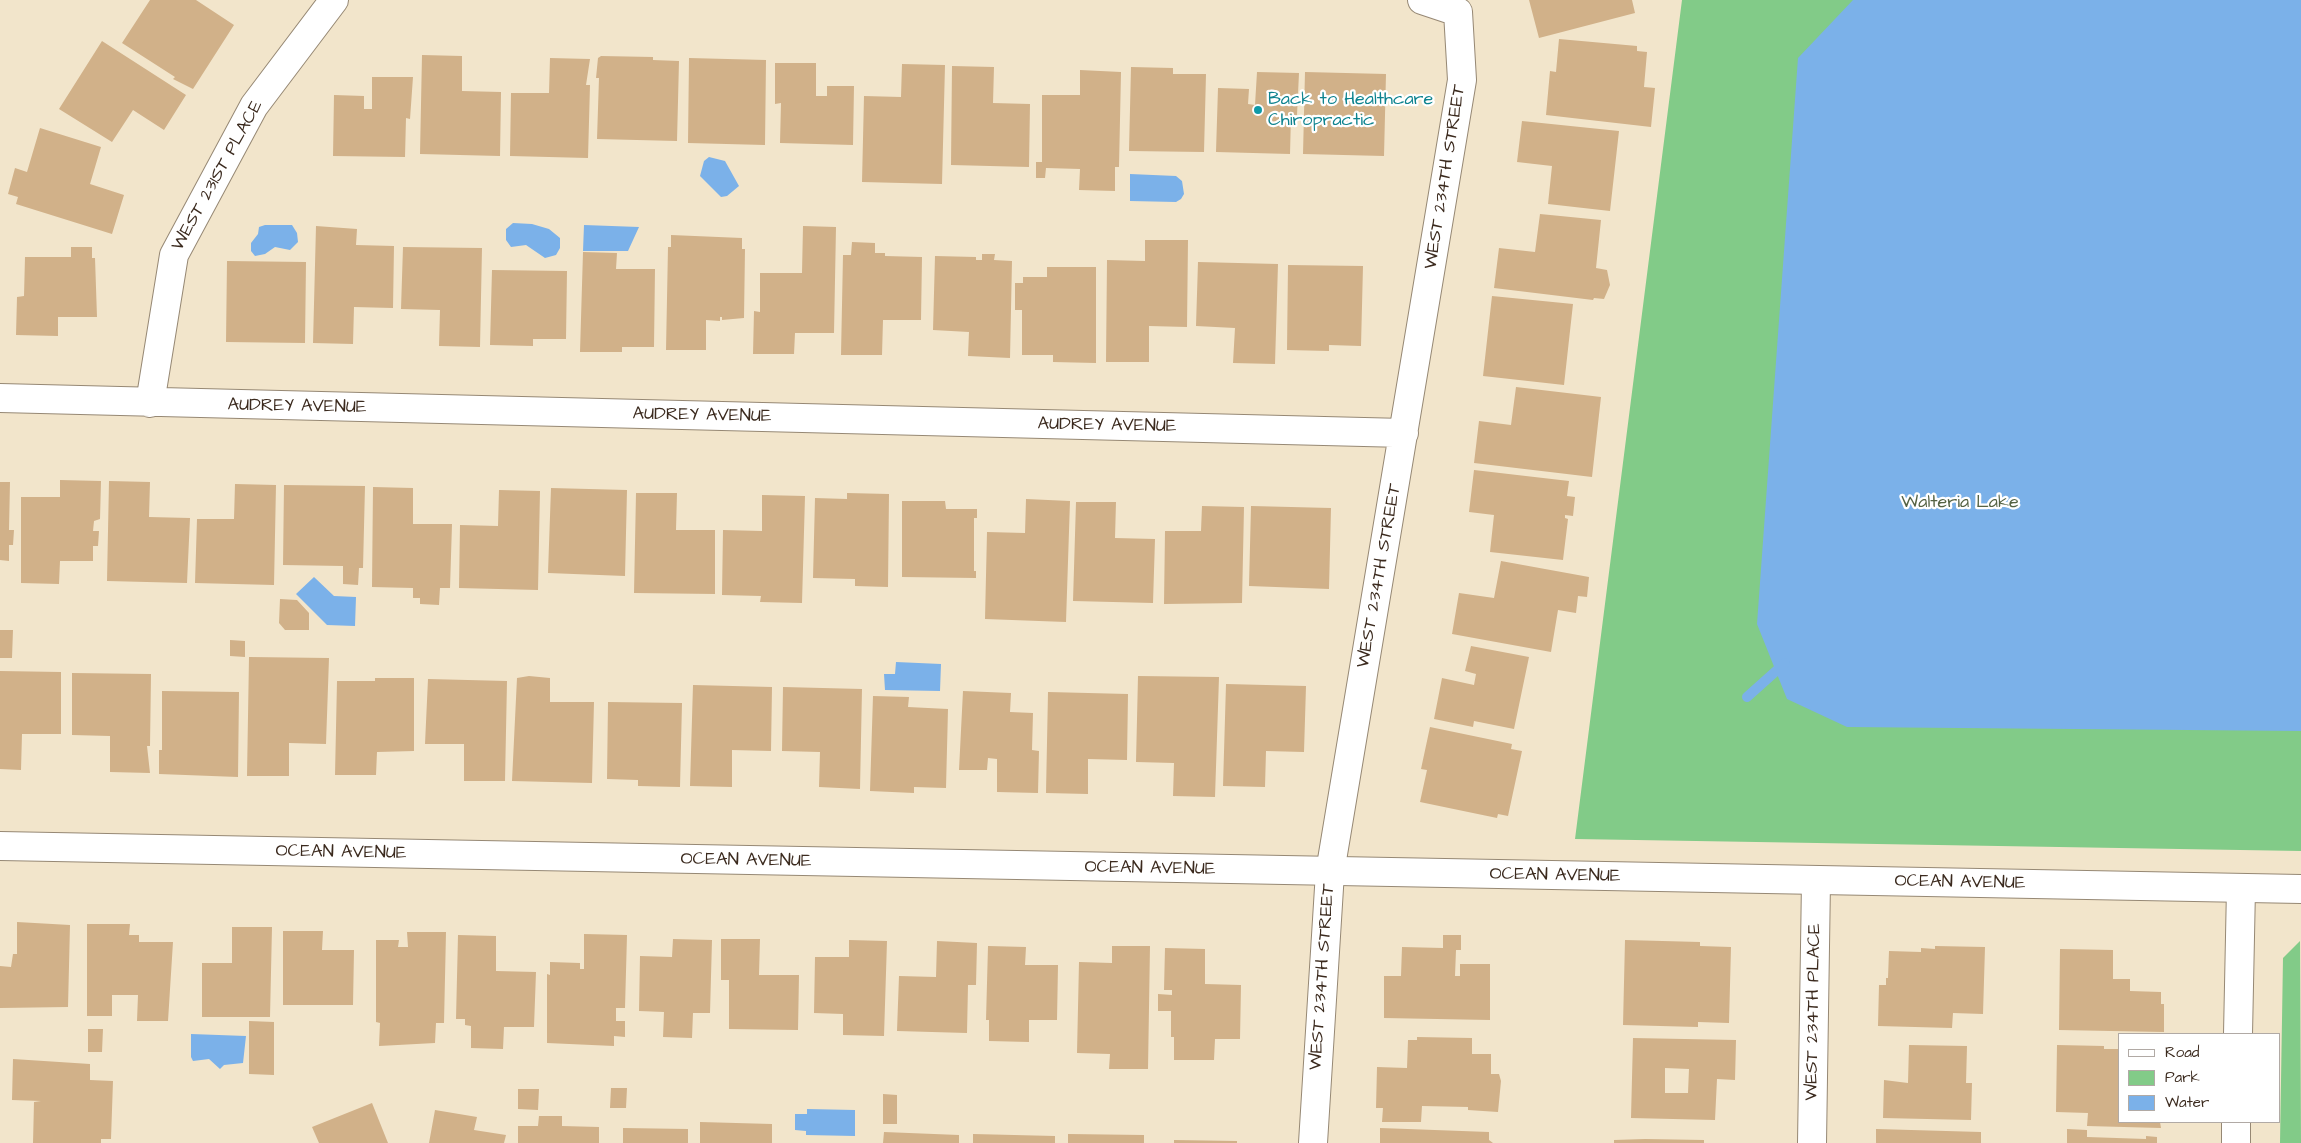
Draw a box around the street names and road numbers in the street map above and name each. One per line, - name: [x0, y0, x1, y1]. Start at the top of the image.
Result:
- street label: WEST 234TH STREET: [1421, 83, 1471, 271]
- street label: WEST 231ST PLACE: [168, 97, 268, 255]
- street label: AUDREY AVENUE: [227, 395, 367, 419]
- street label: AUDREY AVENUE: [632, 404, 772, 428]
- street label: AUDREY AVENUE: [1037, 414, 1177, 438]
- street label: WEST 234TH STREET: [1353, 482, 1407, 670]
- street label: OCEAN AVENUE: [275, 841, 407, 865]
- street label: OCEAN AVENUE: [680, 849, 812, 873]
- street label: OCEAN AVENUE: [1084, 857, 1216, 881]
- street label: OCEAN AVENUE: [1489, 864, 1621, 888]
- street label: OCEAN AVENUE: [1894, 871, 2026, 895]
- street label: WEST 234TH STREET: [1306, 883, 1340, 1071]
- street label: WEST 234TH PLACE: [1802, 923, 1826, 1101]

